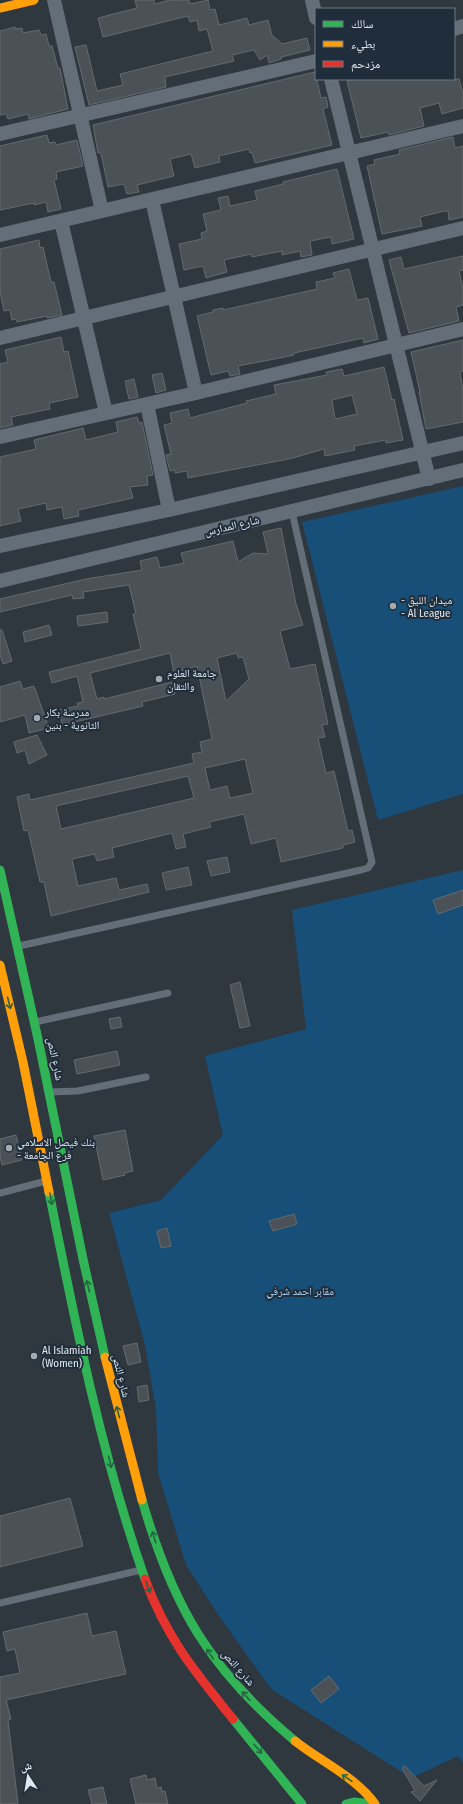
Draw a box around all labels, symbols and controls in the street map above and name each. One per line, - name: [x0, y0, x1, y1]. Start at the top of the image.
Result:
- legend: [315, 8, 455, 80]
- text: سالك: [351, 17, 373, 31]
- text: بطيء: [351, 37, 375, 54]
- text: مزدحم: [351, 57, 380, 72]
- street label: شارع المدارس: [203, 513, 261, 539]
- place label: - ميدان الليق - Al League: [401, 594, 452, 620]
- marker: - ميدان الليق - Al League: [388, 601, 398, 611]
- place label: جامعة العلوم والتقان: [167, 667, 217, 693]
- marker: جامعة العلوم والتقان: [154, 674, 164, 684]
- place label: مدرسة بكار الثانوية - بنين: [44, 706, 99, 732]
- marker: مدرسة بكار الثانوية - بنين: [32, 713, 42, 723]
- one-way arrow: [6, 997, 13, 1010]
- street label: شارع النص: [44, 1036, 66, 1082]
- place label: بنك فيصل الاسلامي - فرع الجامعة: [17, 1136, 95, 1162]
- marker: بنك فيصل الاسلامي - فرع الجامعة: [4, 1143, 14, 1153]
- one-way arrow: [47, 1192, 55, 1205]
- one-way arrow: [84, 1279, 92, 1292]
- park label: مقابر احمد شرفي: [266, 1285, 334, 1299]
- place label: Al Islamiah (Women): [42, 1344, 92, 1370]
- marker: Al Islamiah (Women): [29, 1351, 39, 1361]
- street label: شارع النص: [109, 1353, 133, 1399]
- one-way arrow: [114, 1406, 121, 1419]
- one-way arrow: [107, 1455, 114, 1468]
- one-way arrow: [150, 1531, 157, 1544]
- one-way arrow: [144, 1580, 152, 1592]
- street label: شارع النص: [219, 1647, 257, 1689]
- one-way arrow: [206, 1648, 214, 1659]
- one-way arrow: [242, 1691, 251, 1702]
- one-way arrow: [254, 1744, 262, 1755]
- north arrow: [8, 1756, 48, 1796]
- text: ش: [19, 1759, 34, 1775]
- one-way arrow: [341, 1774, 352, 1782]

